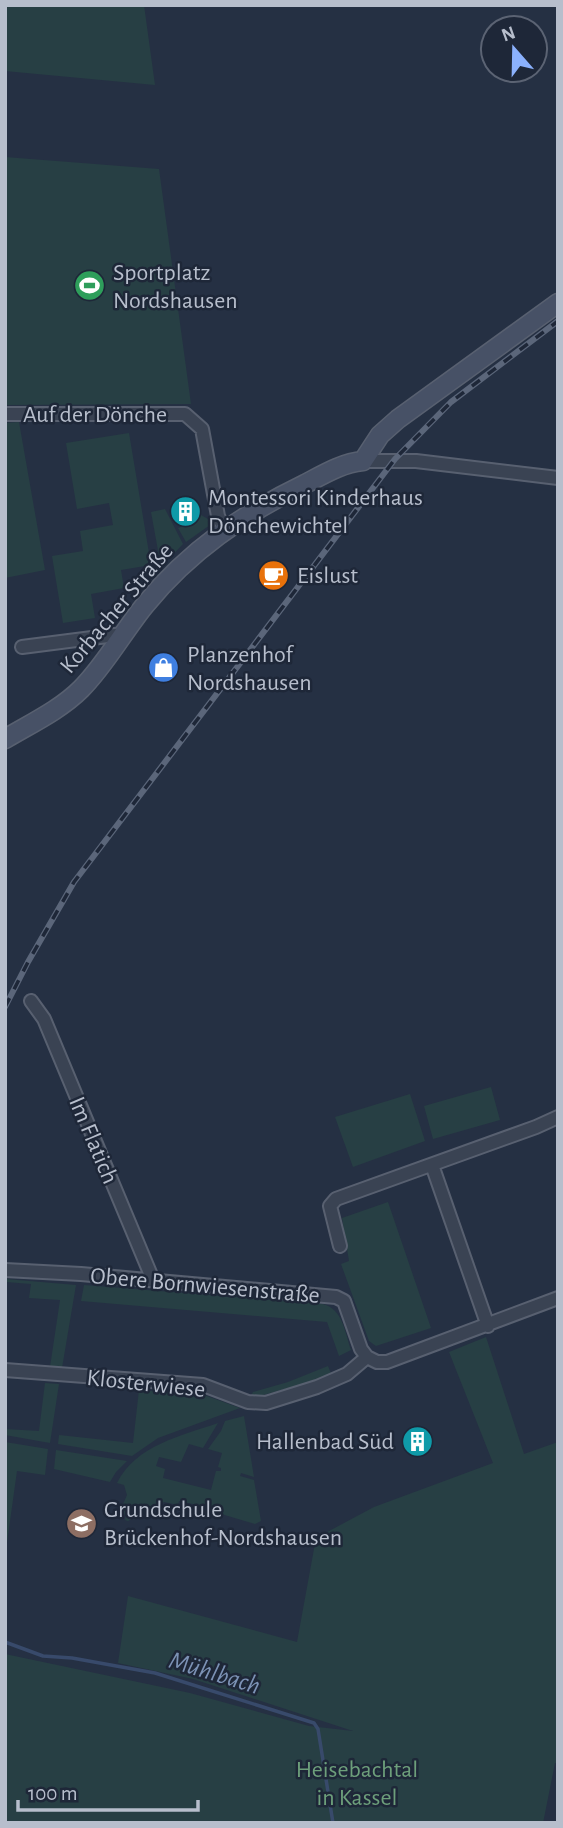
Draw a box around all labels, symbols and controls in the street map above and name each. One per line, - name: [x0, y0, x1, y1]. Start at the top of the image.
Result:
- north arrow: [479, 14, 549, 84]
- text: N: [499, 23, 518, 46]
- place label: Sportplatz Nordshausen: [113, 261, 238, 313]
- sports icon: Sportplatz Nordshausen: [73, 269, 107, 303]
- street label: Auf der Dönche: [23, 403, 167, 427]
- place label: Montessori Kinderhaus Dönchewichtel: [208, 486, 423, 538]
- building icon: Montessori Kinderhaus Dönchewichtel: [168, 494, 202, 528]
- street label: Korbacher Straße: [56, 539, 178, 678]
- cafe icon: Eislust: [257, 558, 291, 592]
- place label: Eislust: [297, 564, 358, 588]
- place label: Planzenhof Nordshausen: [187, 643, 312, 695]
- shop icon: Planzenhof Nordshausen: [147, 651, 181, 685]
- street label: Im Flatich: [64, 1093, 122, 1187]
- street label: Obere Bornwiesenstraße: [89, 1264, 321, 1308]
- street label: Klosterwiese: [85, 1366, 206, 1402]
- building icon: Hallenbad Süd: [400, 1424, 434, 1458]
- place label: Hallenbad Süd: [256, 1430, 394, 1454]
- place label: Grundschule Brückenhof-Nordshausen: [104, 1498, 342, 1550]
- school or university icon: Grundschule Brückenhof-Nordshausen: [64, 1506, 98, 1540]
- water label: Mühlbach: [166, 1647, 263, 1699]
- park label: Heisebachtal in Kassel: [296, 1758, 418, 1810]
- scale bar: [18, 1769, 198, 1813]
- text: 100 m: [28, 1783, 78, 1804]

